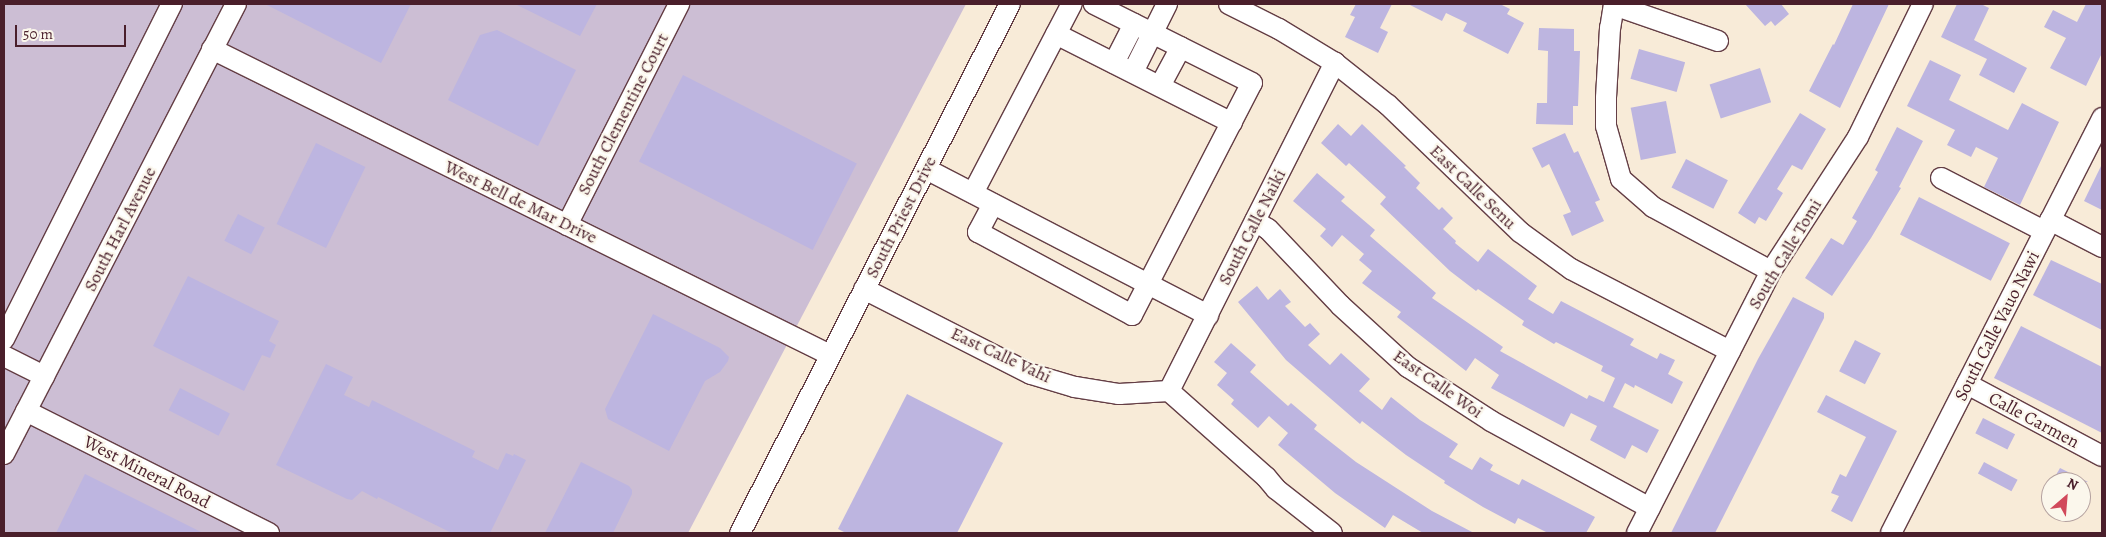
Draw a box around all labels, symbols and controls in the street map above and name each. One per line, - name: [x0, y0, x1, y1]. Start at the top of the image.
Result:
- scale bar: [18, 15, 129, 47]
- text: 50 m: [23, 24, 53, 44]
- street label: South Clementine Court: [573, 30, 673, 198]
- street label: East Calle Senu: [1425, 140, 1521, 234]
- street label: South Priest Drive: [861, 152, 941, 282]
- street label: West Bell de Mar Drive: [441, 156, 601, 248]
- street label: South Harl Avenue: [79, 163, 161, 295]
- street label: South Calle Naiki: [1214, 165, 1290, 289]
- street label: South Calle Tomi: [1744, 195, 1826, 313]
- street label: South Calle Vauo Nawi: [1950, 247, 2044, 405]
- street label: East Calle Vahi: [947, 322, 1055, 388]
- street label: East Calle Woi: [1389, 345, 1487, 423]
- street label: Calle Carmen: [1985, 387, 2083, 453]
- street label: West Mineral Road: [80, 431, 214, 513]
- north arrow: [2041, 472, 2091, 522]
- text: N: [2064, 473, 2081, 495]

